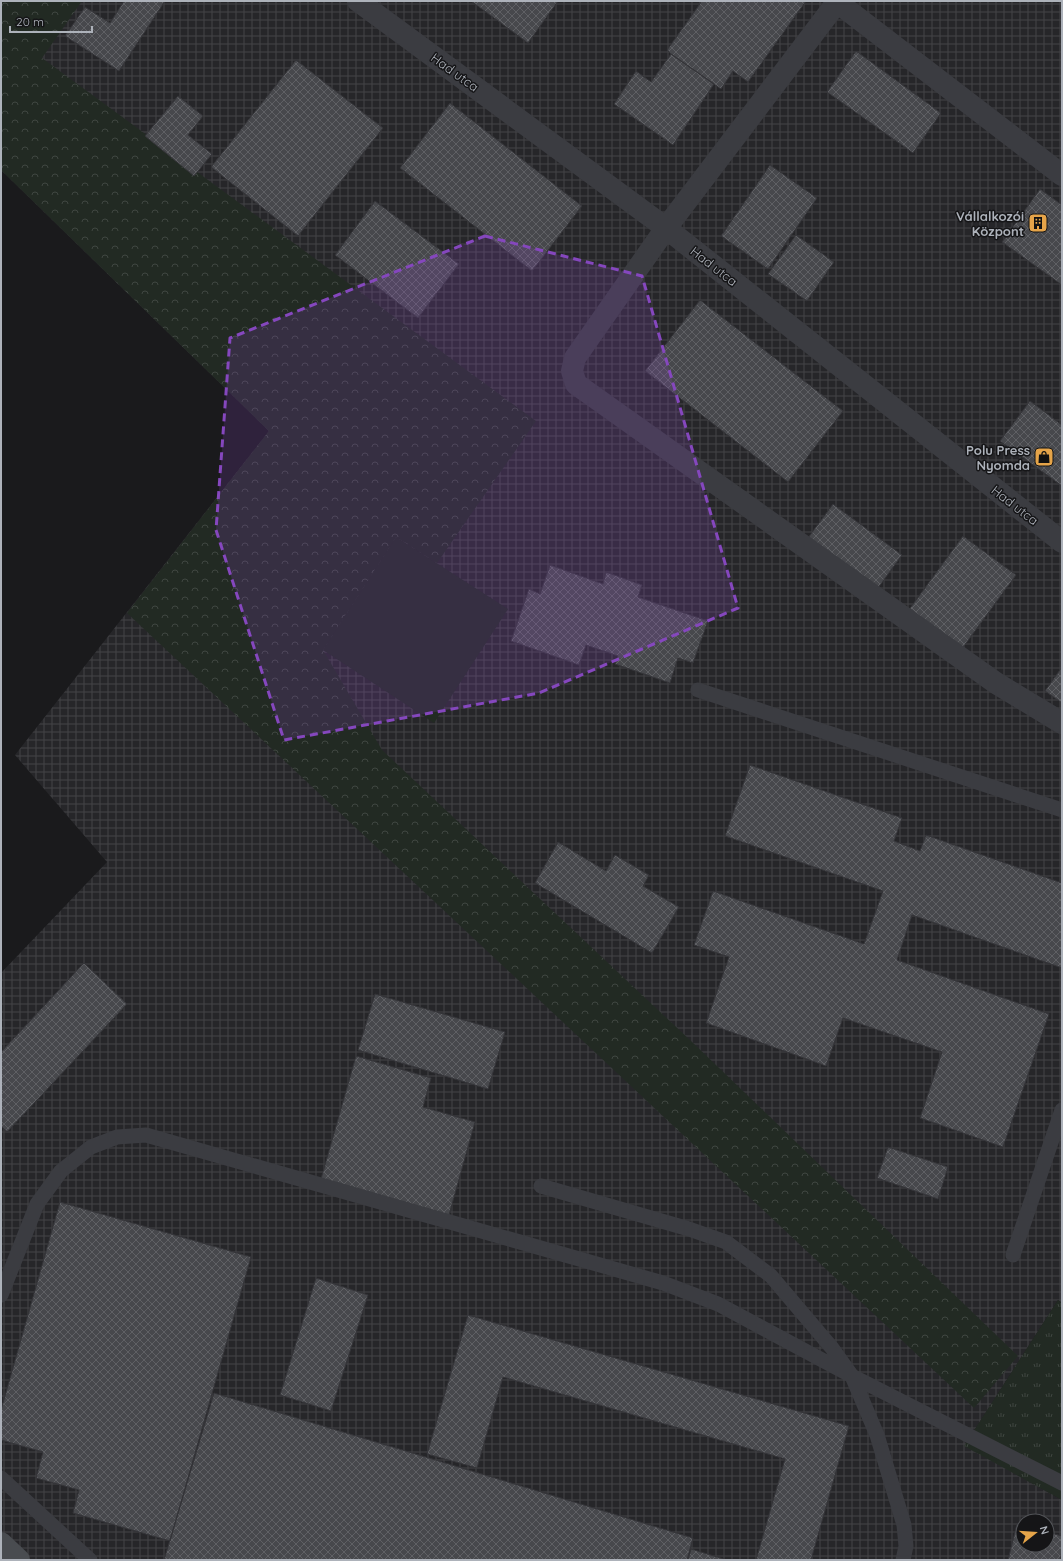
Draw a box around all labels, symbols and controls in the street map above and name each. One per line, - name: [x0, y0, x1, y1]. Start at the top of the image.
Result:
- scale bar: [10, 8, 92, 34]
- text: 20 m: [16, 14, 44, 29]
- street label: Had utca: [428, 49, 482, 95]
- place label: Vállalkozói Központ: [956, 208, 1024, 239]
- building icon: Vállalkozói Központ: [1027, 212, 1049, 234]
- street label: Had utca: [687, 243, 741, 289]
- place label: Polu Press Nyomda: [966, 442, 1030, 473]
- shop icon: Polu Press Nyomda: [1033, 446, 1055, 468]
- street label: Had utca: [988, 482, 1042, 528]
- north arrow: [1015, 1513, 1055, 1553]
- text: N: [1037, 1524, 1052, 1536]

